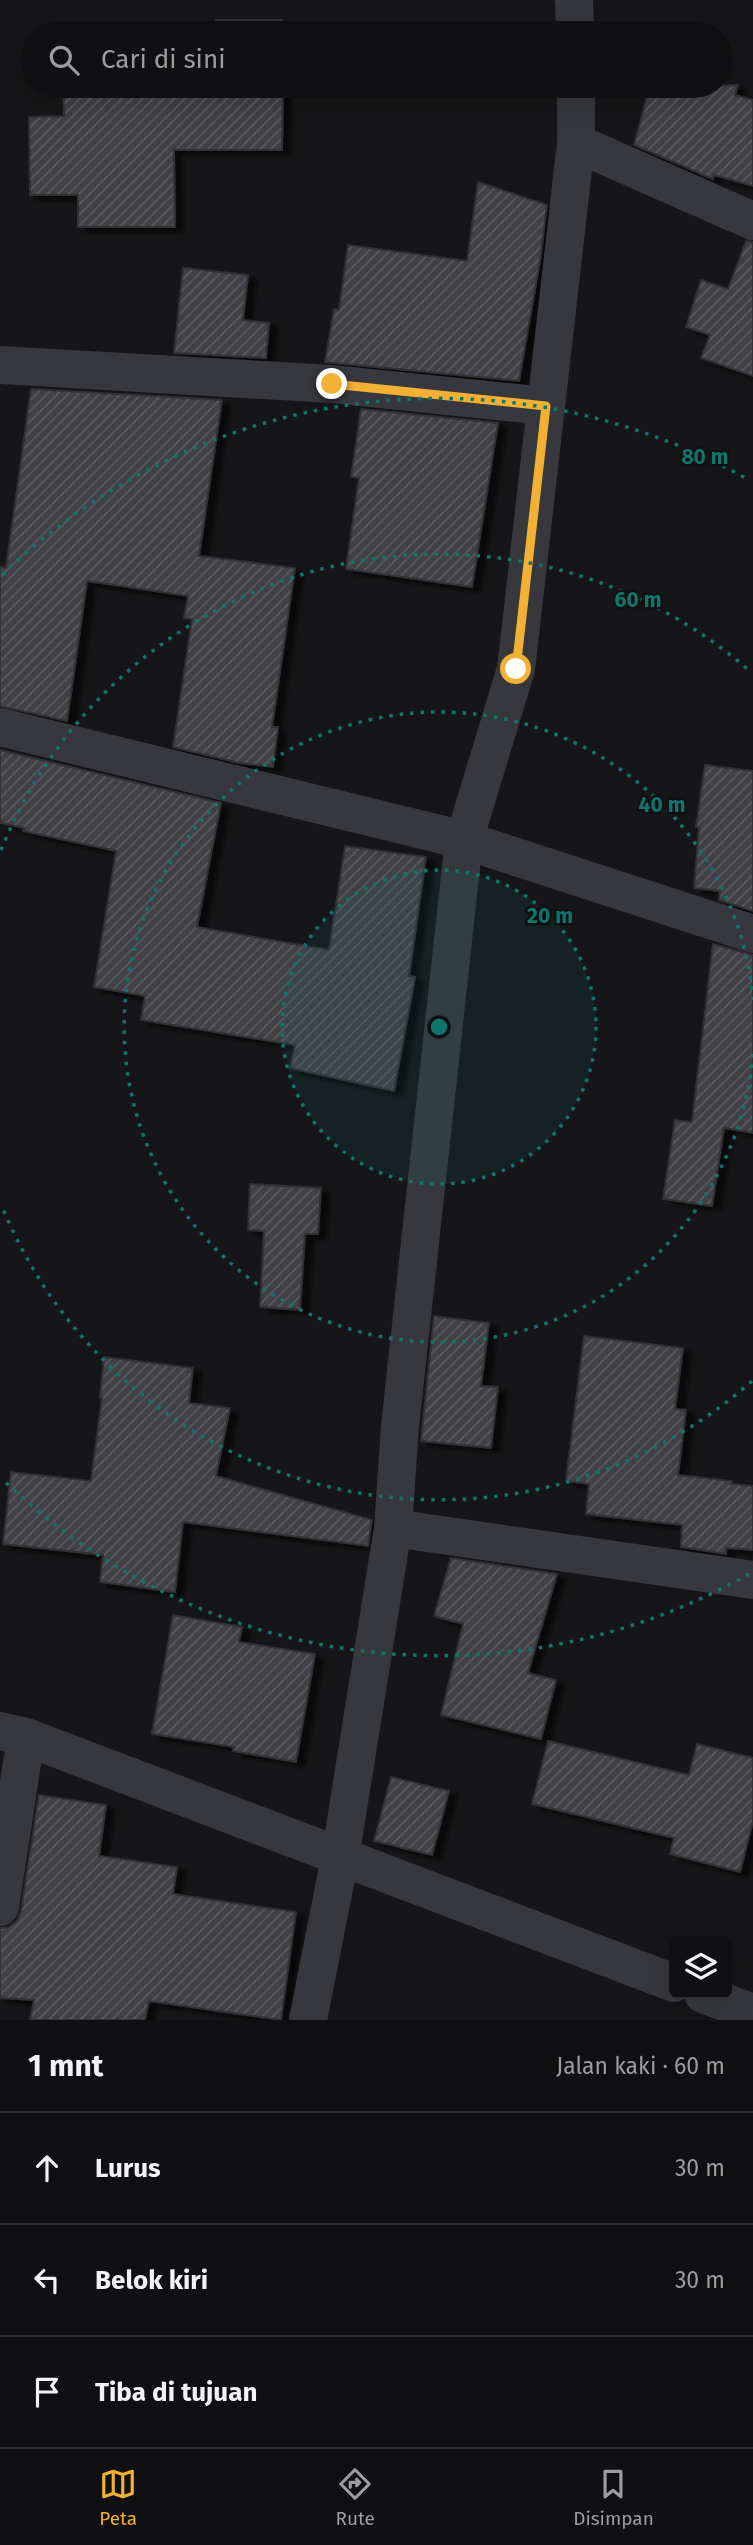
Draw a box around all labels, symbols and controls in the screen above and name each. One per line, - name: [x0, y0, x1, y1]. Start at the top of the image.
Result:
- search box: [21, 21, 732, 98]
- icon: search: [45, 41, 83, 79]
- text: Cari di sini: [101, 44, 226, 75]
- route end: [316, 368, 347, 399]
- text: 80 m: [681, 444, 729, 470]
- text: 60 m: [615, 587, 661, 613]
- route start: [500, 653, 531, 684]
- text: 40 m: [639, 792, 685, 818]
- text: 20 m: [527, 903, 573, 929]
- centre of rings: [427, 1015, 451, 1039]
- map controls: [669, 1936, 732, 1999]
- button: layers: [669, 1936, 732, 1999]
- text: 1 mnt: [28, 2048, 103, 2084]
- text: Jalan kaki · 60 m: [556, 2052, 725, 2080]
- icon: ahead: [28, 2149, 66, 2187]
- text: Lurus: [95, 2153, 161, 2184]
- text: 30 m: [675, 2154, 725, 2182]
- icon: left: [28, 2261, 66, 2299]
- text: Belok kiri: [95, 2265, 208, 2296]
- text: 30 m: [675, 2266, 725, 2294]
- icon: arrive: [28, 2373, 66, 2411]
- text: Tiba di tujuan: [95, 2377, 257, 2408]
- tab: Peta: [99, 2465, 137, 2530]
- tab: Rute: [335, 2465, 375, 2530]
- tab: Disimpan: [573, 2465, 654, 2530]

